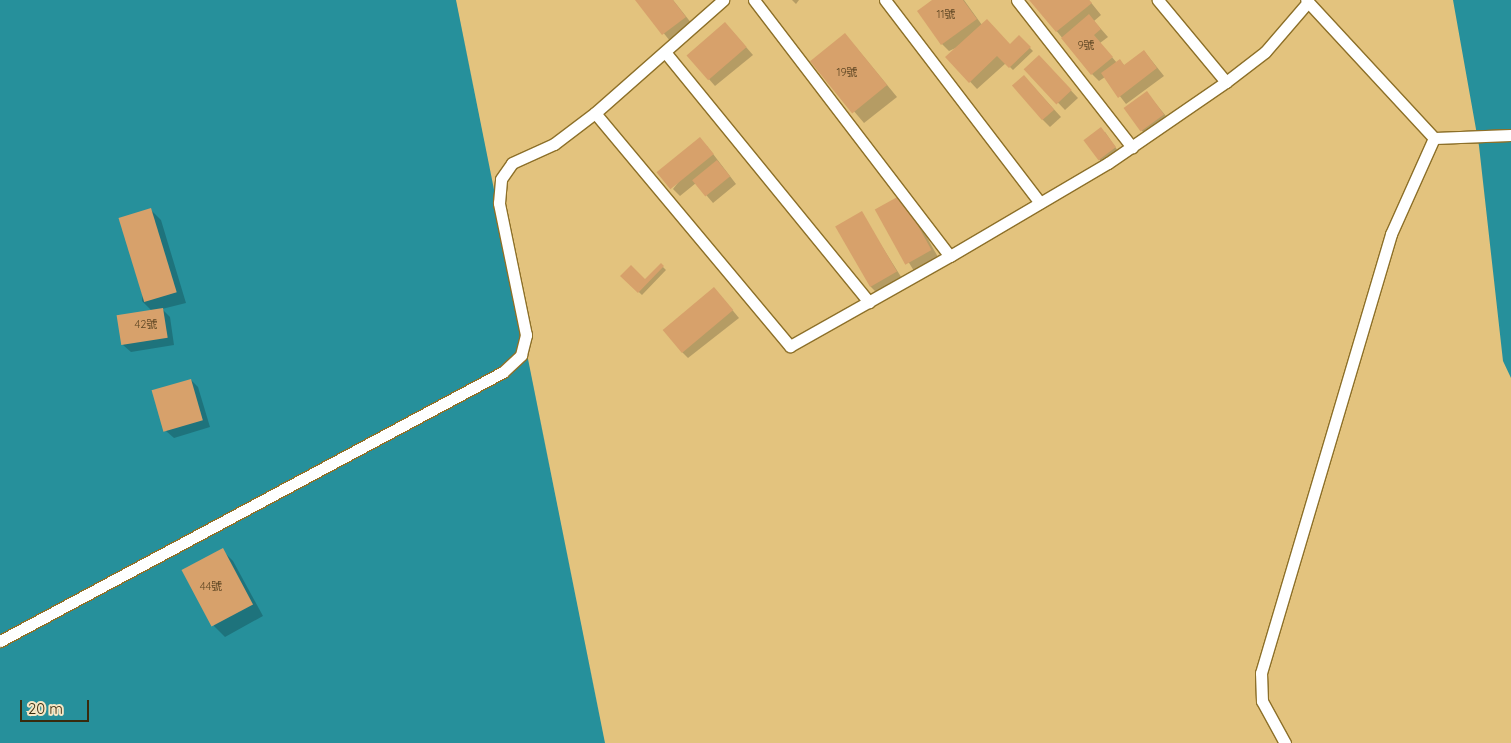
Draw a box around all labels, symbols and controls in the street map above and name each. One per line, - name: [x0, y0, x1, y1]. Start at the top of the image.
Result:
- house number: 11號: [936, 7, 956, 21]
- house number: 9號: [1077, 38, 1095, 52]
- house number: 19號: [836, 65, 858, 79]
- house number: 42號: [135, 317, 157, 331]
- house number: 44號: [200, 579, 222, 593]
- scale bar: [22, 690, 91, 722]
- text: 20 m: [28, 699, 63, 718]

